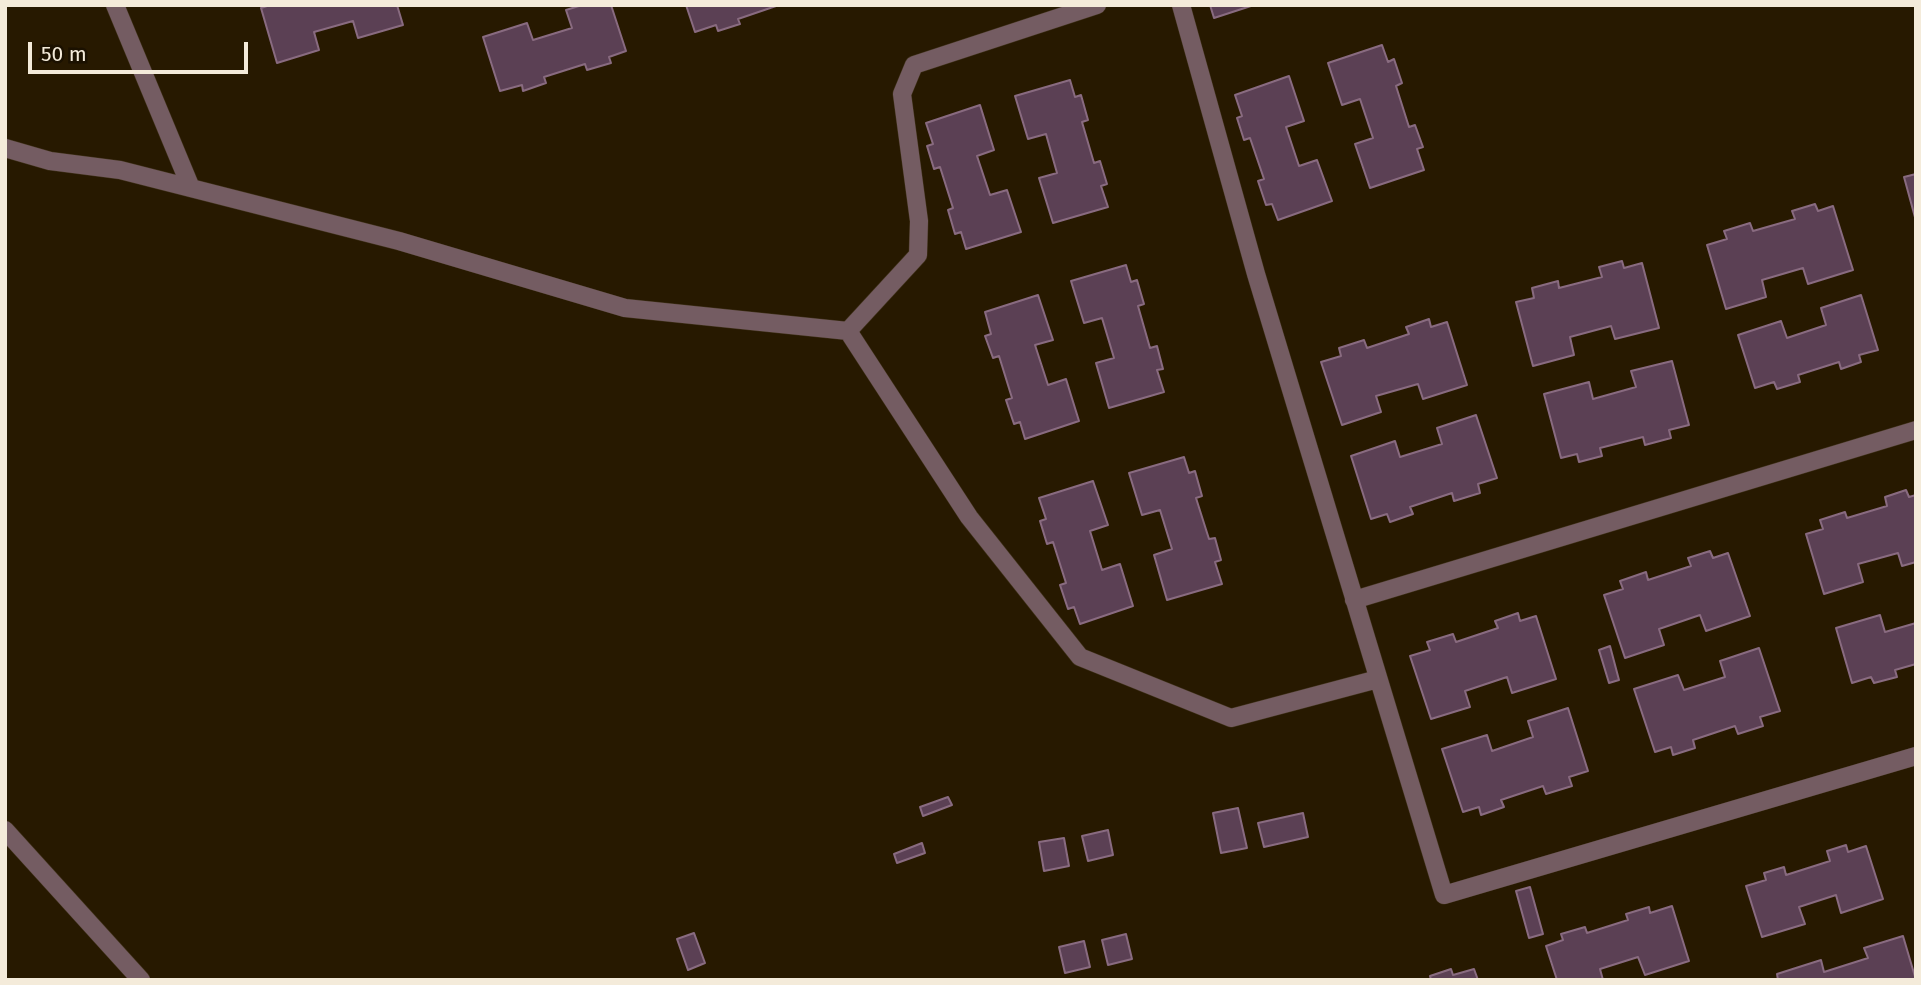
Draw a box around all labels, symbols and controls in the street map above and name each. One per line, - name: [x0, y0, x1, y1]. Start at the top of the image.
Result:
- scale bar: [32, 28, 252, 72]
- text: 50 m: [41, 41, 87, 67]

